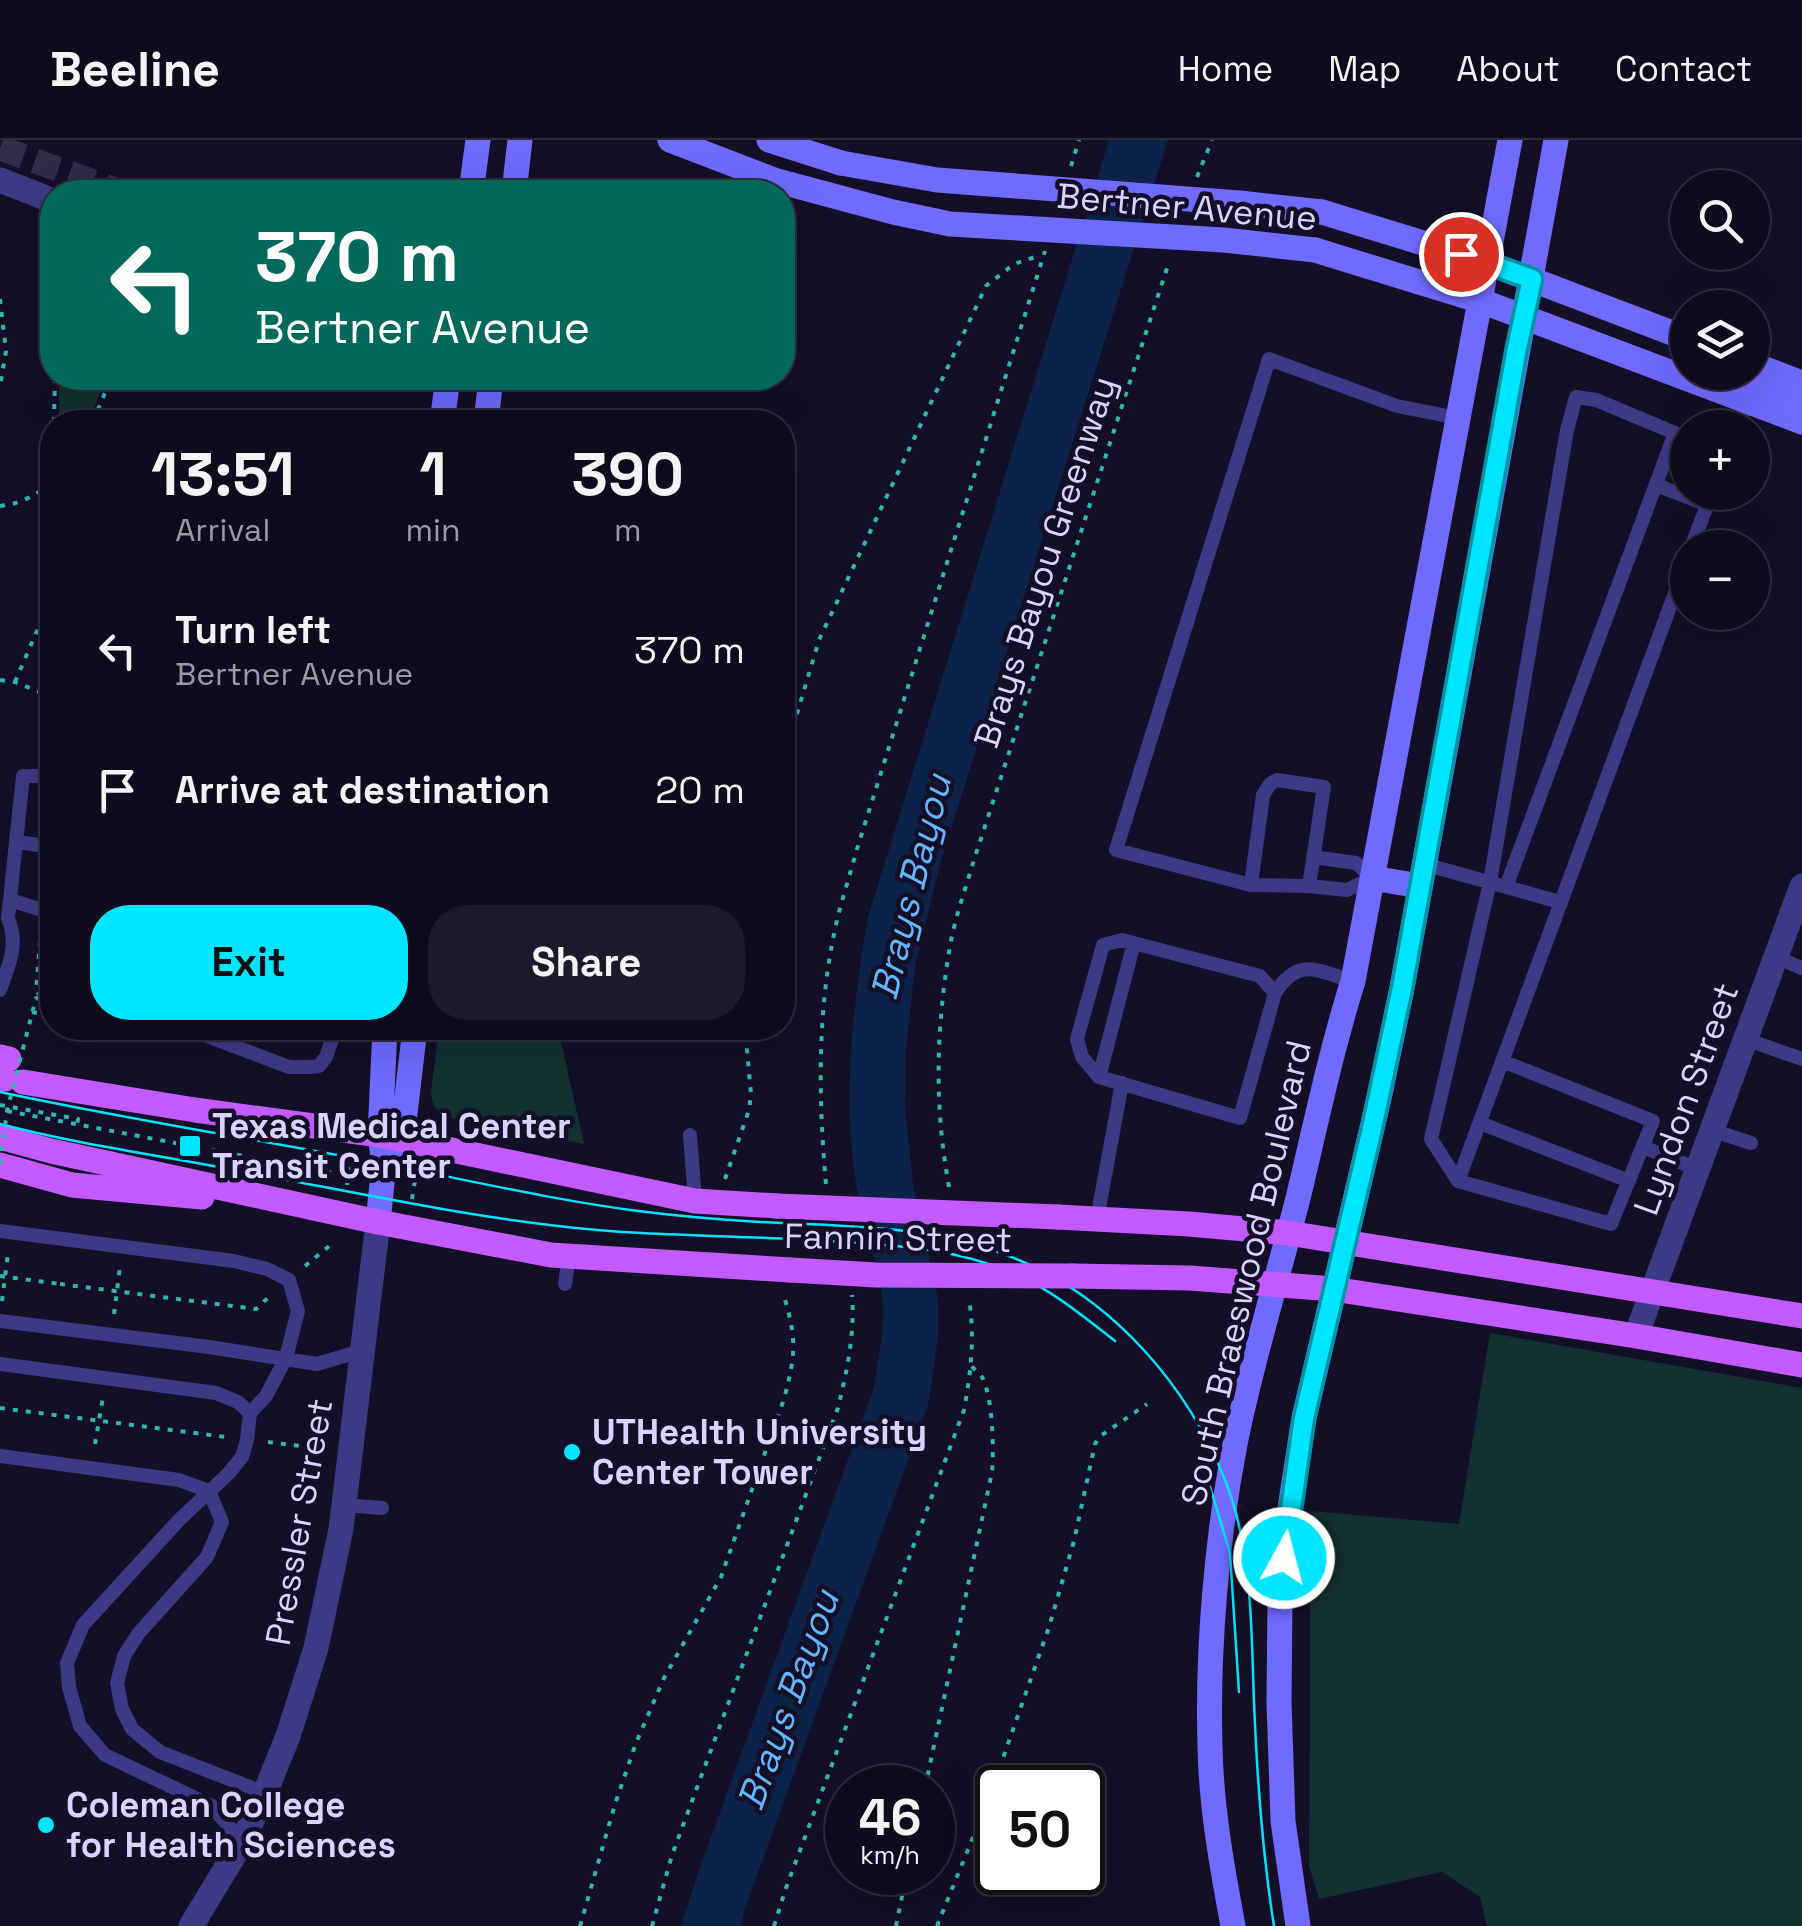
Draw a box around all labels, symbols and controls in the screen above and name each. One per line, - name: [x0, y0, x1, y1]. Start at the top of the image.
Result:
- text: Beeline: [50, 39, 220, 100]
- text: Home: [1178, 47, 1273, 91]
- text: Map: [1328, 47, 1401, 91]
- text: About: [1456, 47, 1560, 91]
- text: Contact: [1615, 47, 1752, 91]
- map controls: [1670, 170, 1770, 630]
- button: search: [1670, 170, 1770, 270]
- street label: Bertner Avenue: [1055, 174, 1319, 240]
- text: 370 m: [255, 212, 459, 301]
- pin: [1419, 212, 1504, 297]
- icon: left: [90, 220, 220, 350]
- icon: arrive: [1434, 227, 1489, 282]
- button: layers: [1670, 290, 1770, 390]
- text: Bertner Avenue: [255, 299, 590, 356]
- street label: Brays Bayou Greenway: [964, 371, 1126, 753]
- button: +: [1670, 410, 1770, 510]
- text: 13:51: [151, 436, 295, 513]
- text: 1: [419, 436, 447, 513]
- text: 390: [572, 436, 684, 513]
- text: Arrival: [175, 510, 270, 550]
- text: min: [406, 510, 461, 550]
- text: m: [614, 510, 642, 550]
- button: −: [1670, 530, 1770, 630]
- text: Turn left: [175, 606, 331, 654]
- icon: left: [90, 623, 145, 678]
- text: 370 m: [634, 626, 745, 674]
- text: Bertner Avenue: [175, 654, 413, 694]
- icon: arrive: [90, 763, 145, 818]
- text: Arrive at destination: [175, 766, 550, 814]
- text: 20 m: [655, 766, 745, 814]
- water label: Brays Bayou: [860, 768, 962, 1004]
- button: Exit: [90, 905, 408, 1020]
- button: Share: [428, 905, 745, 1020]
- street label: Lyndon Street: [1624, 977, 1748, 1221]
- street label: South Braeswood Boulevard: [1171, 1036, 1321, 1510]
- place label: Texas Medical Center Transit Center: [212, 1104, 571, 1188]
- marker: Texas Medical Center Transit Center: [177, 1133, 203, 1159]
- street label: Fannin Street: [784, 1214, 1012, 1262]
- street label: Pressler Street: [256, 1395, 342, 1649]
- place label: UTHealth University Center Tower: [592, 1410, 927, 1494]
- marker: UTHealth University Center Tower: [561, 1441, 583, 1463]
- position arrow: [1232, 1506, 1336, 1610]
- water label: Brays Bayou: [726, 1582, 850, 1816]
- speed limit sign: 50: [975, 1765, 1105, 1895]
- place label: Coleman College for Health Sciences: [66, 1783, 396, 1867]
- text: 46: [859, 1786, 921, 1850]
- marker: Coleman College for Health Sciences: [35, 1814, 57, 1836]
- text: km/h: [860, 1839, 920, 1871]

